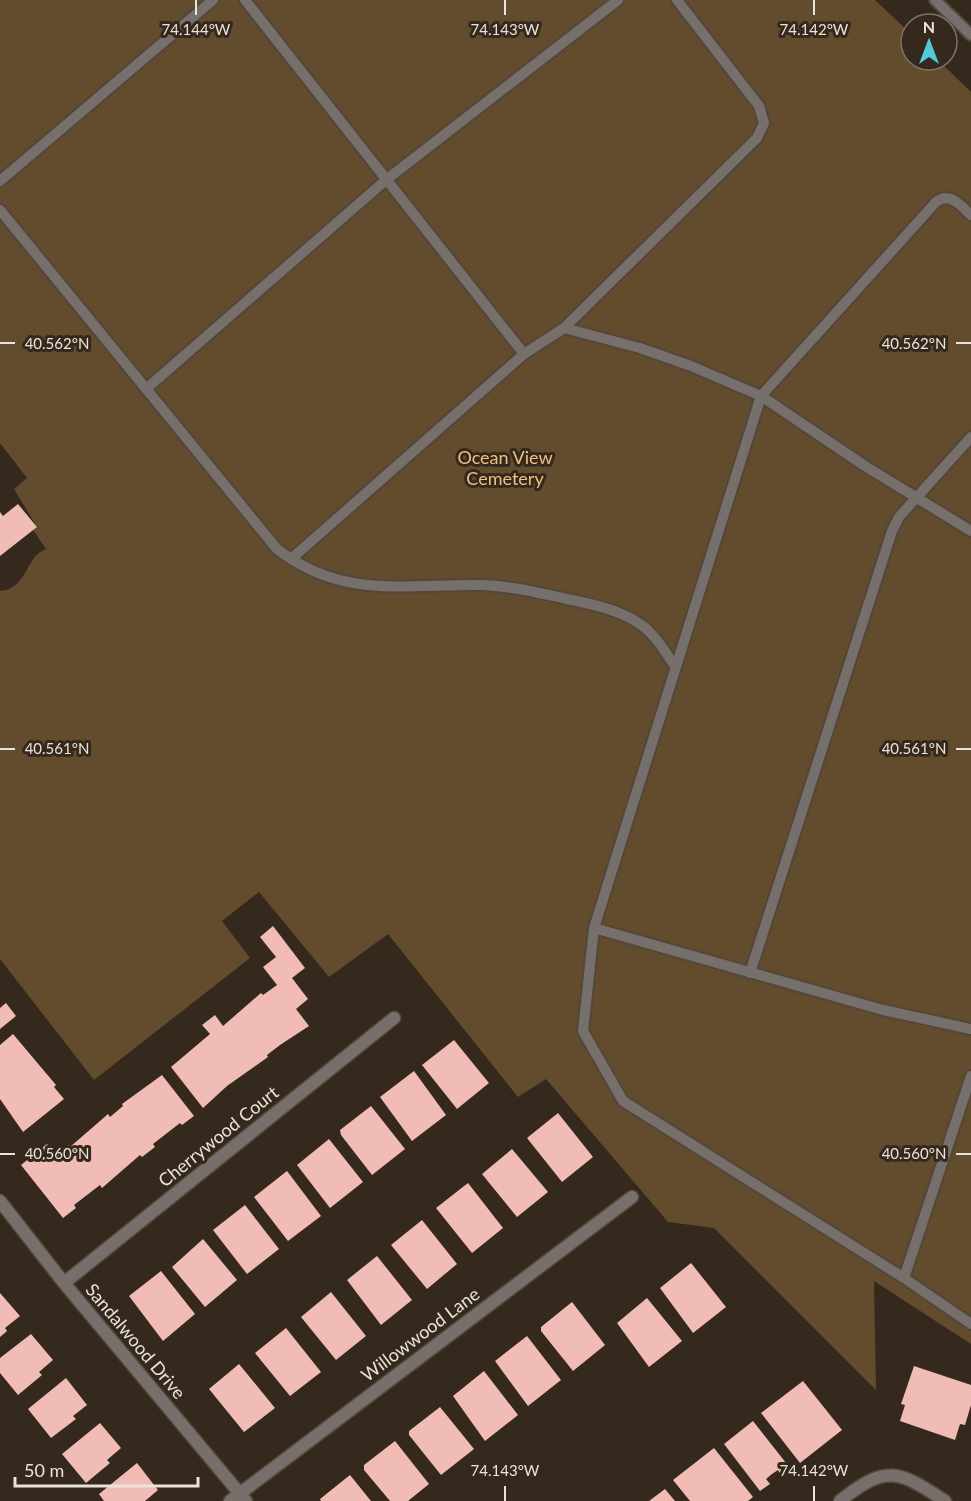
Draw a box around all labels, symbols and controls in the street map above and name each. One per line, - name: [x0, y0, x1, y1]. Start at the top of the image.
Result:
- north arrow: [899, 12, 959, 72]
- text: N: [923, 17, 935, 36]
- text: 74.144°W: [162, 20, 231, 38]
- text: 74.143°W: [471, 20, 540, 38]
- text: 74.142°W: [780, 20, 849, 38]
- text: 40.562°N: [25, 334, 89, 352]
- text: 40.562°N: [882, 334, 946, 352]
- park label: Ocean View Cemetery: [457, 446, 553, 489]
- text: 40.561°N: [25, 739, 89, 757]
- text: 40.561°N: [882, 739, 946, 757]
- street label: Cherrywood Court: [154, 1080, 283, 1191]
- text: 40.560°N: [25, 1144, 89, 1162]
- text: 40.560°N: [882, 1144, 946, 1162]
- street label: Sandalwood Drive: [81, 1279, 191, 1403]
- street label: Willowwood Lane: [356, 1282, 484, 1386]
- scale bar: [15, 1450, 198, 1488]
- text: 50 m: [24, 1459, 64, 1481]
- text: 74.143°W: [471, 1461, 540, 1479]
- text: 74.142°W: [780, 1461, 849, 1479]

